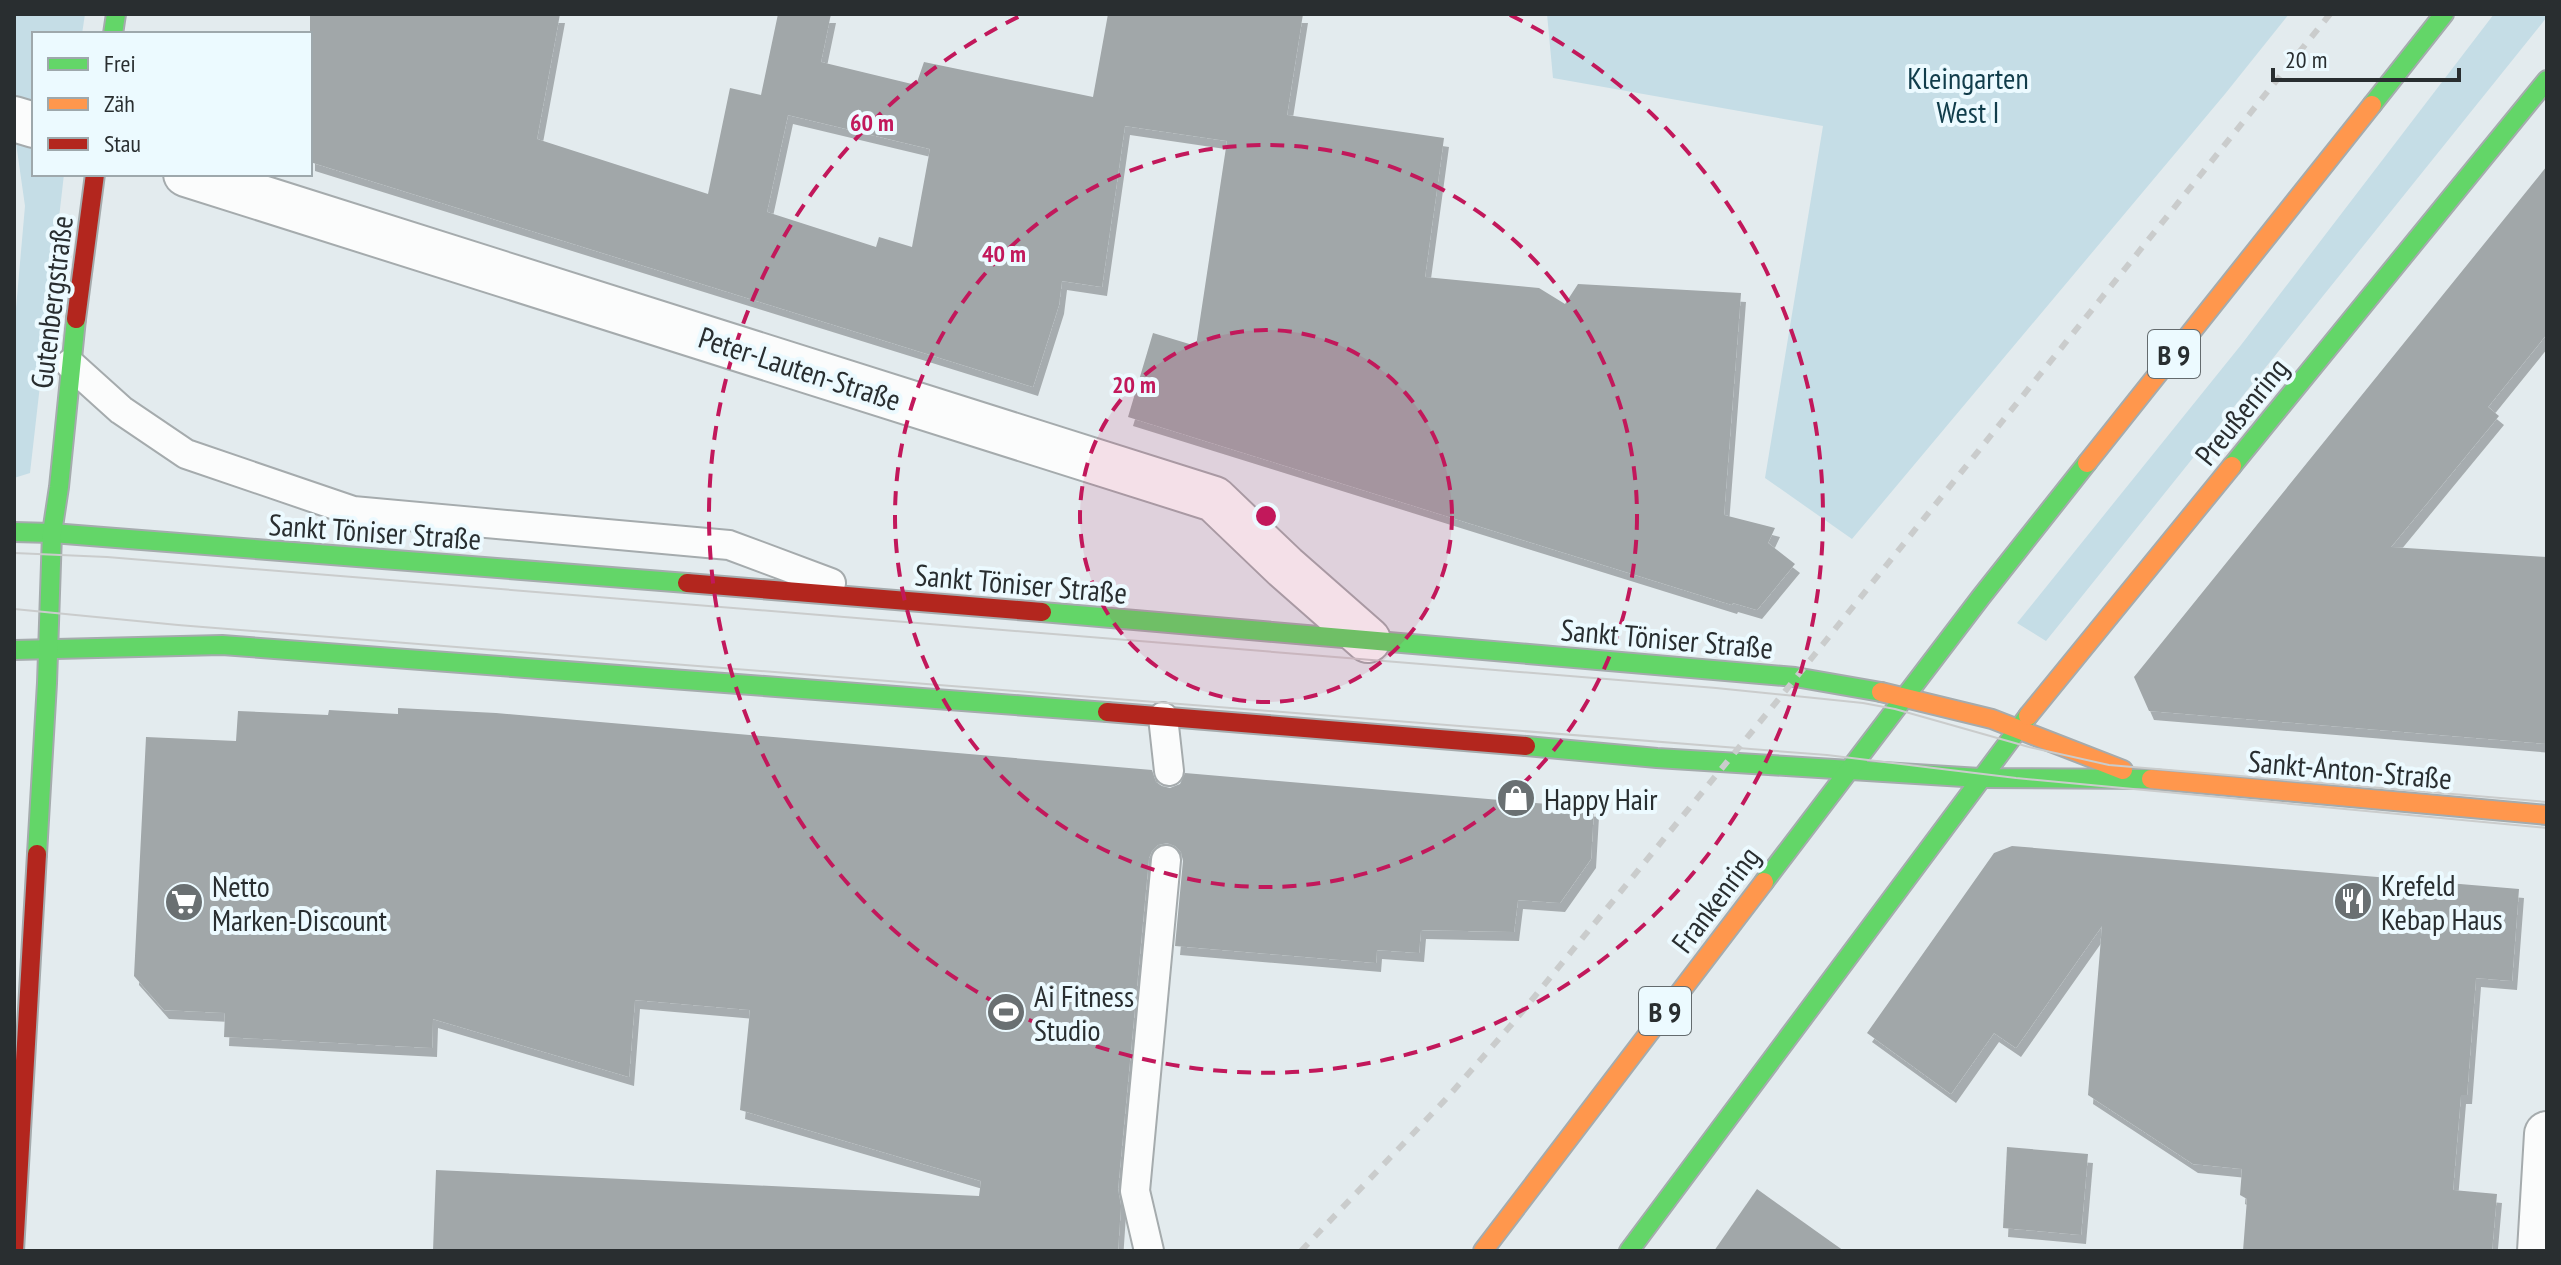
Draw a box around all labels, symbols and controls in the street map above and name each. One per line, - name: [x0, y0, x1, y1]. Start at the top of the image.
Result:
- legend: [32, 32, 312, 176]
- scale bar: [2273, 32, 2459, 82]
- text: 20 m: [2285, 44, 2327, 75]
- text: Frei: [104, 48, 136, 79]
- park label: Kleingarten West I: [1907, 58, 2029, 131]
- text: Zäh: [104, 88, 135, 119]
- text: 60 m: [850, 107, 894, 138]
- text: Stau: [104, 128, 141, 159]
- street label: Gutenbergstraße: [21, 213, 81, 391]
- text: 40 m: [982, 238, 1026, 269]
- street label: Peter-Lauten-Straße: [694, 317, 906, 419]
- road number: B 9: [2148, 330, 2200, 378]
- street label: Preußenring: [2186, 349, 2296, 473]
- text: 20 m: [1112, 369, 1156, 400]
- centre of rings: [1252, 502, 1280, 530]
- street label: Sankt Töniser Straße: [268, 504, 482, 558]
- street label: Sankt Töniser Straße: [913, 554, 1129, 612]
- street label: Sankt Töniser Straße: [1559, 609, 1775, 667]
- street label: Sankt-Anton-Straße: [2247, 741, 2453, 797]
- shop icon: Happy Hair: [1495, 777, 1537, 819]
- place label: Happy Hair: [1544, 779, 1658, 818]
- street label: Frankenring: [1662, 838, 1768, 960]
- place label: Krefeld Kebap Haus: [2381, 865, 2503, 938]
- place label: Netto Marken-Discount: [212, 866, 388, 939]
- restaurant icon: Krefeld Kebap Haus: [2332, 880, 2374, 922]
- supermarket icon: Netto Marken-Discount: [163, 881, 205, 923]
- place label: Ai Fitness Studio: [1034, 976, 1134, 1049]
- road number: B 9: [1639, 987, 1691, 1035]
- sports icon: Ai Fitness Studio: [985, 991, 1027, 1033]

